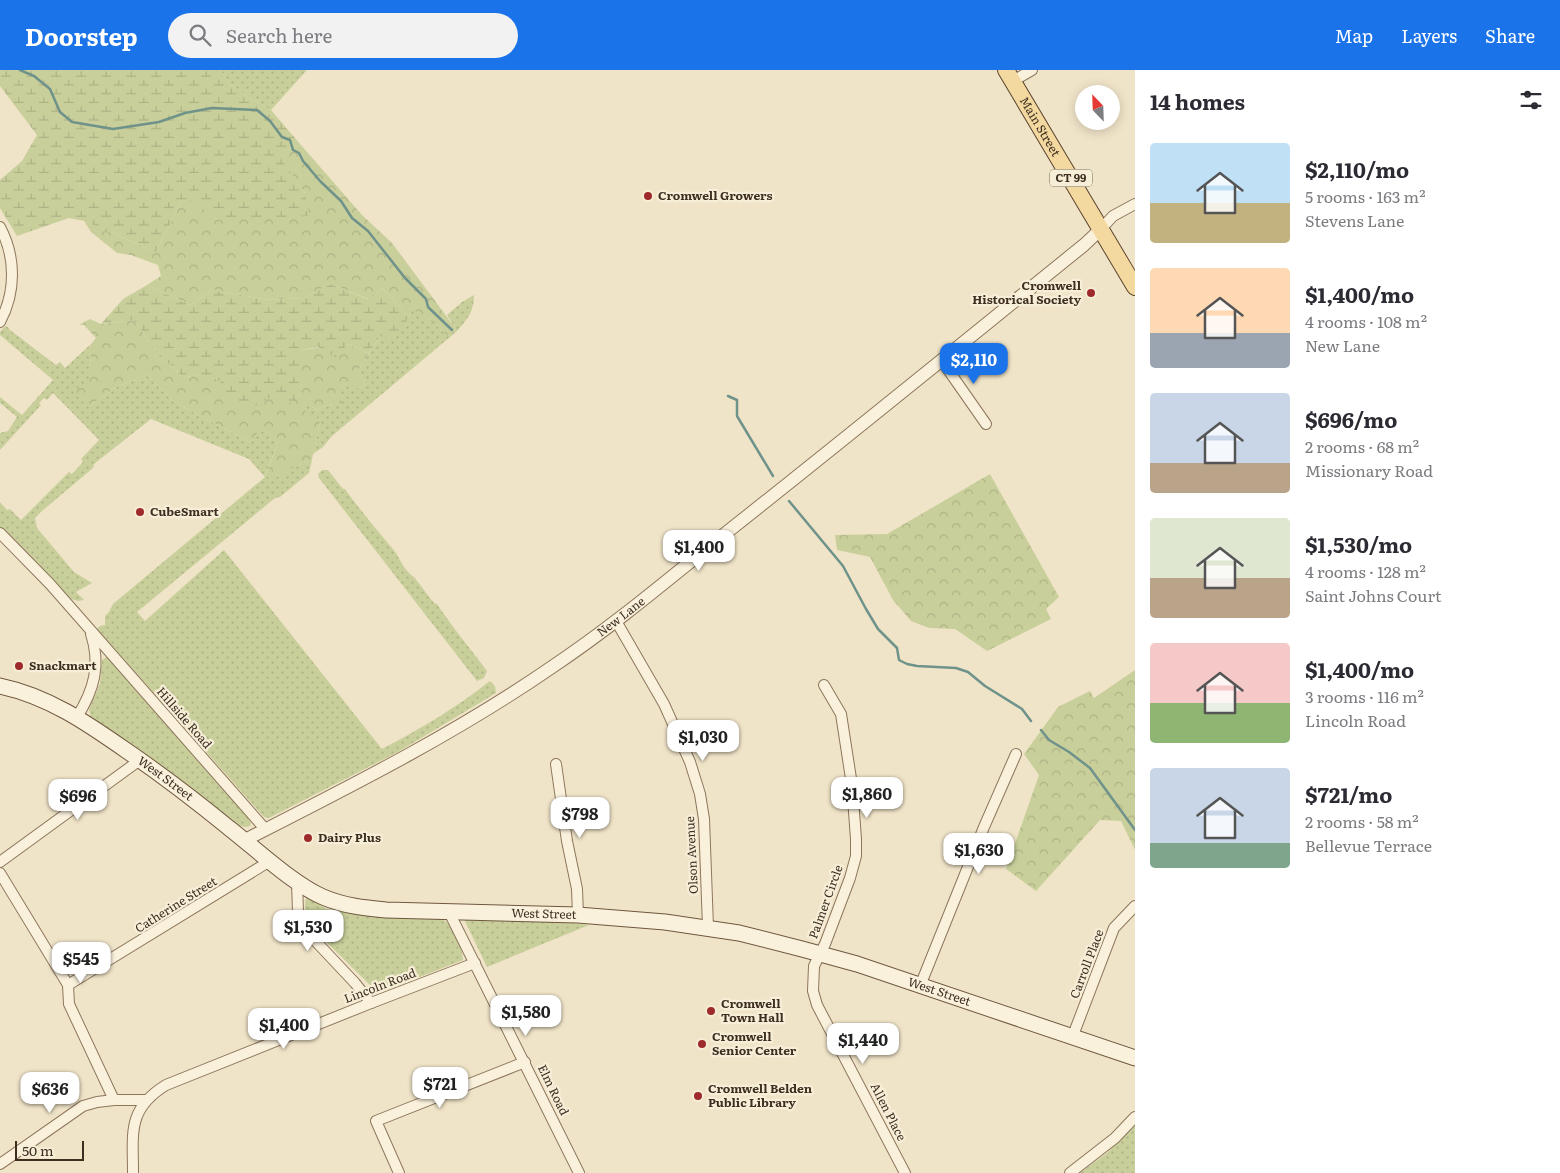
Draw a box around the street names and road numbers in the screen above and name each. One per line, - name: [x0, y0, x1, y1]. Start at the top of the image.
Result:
- street label: Main Street: [1016, 93, 1066, 160]
- road number: CT 99: [1050, 170, 1092, 186]
- street label: New Lane: [593, 592, 648, 640]
- street label: Hillside Road: [153, 683, 217, 753]
- street label: West Street: [134, 751, 198, 805]
- street label: Olson Avenue: [680, 816, 702, 894]
- street label: Palmer Circle: [803, 862, 847, 941]
- street label: Catherine Street: [131, 872, 220, 937]
- street label: West Street: [511, 903, 577, 923]
- street label: Carroll Place: [1065, 926, 1108, 1001]
- street label: Lincoln Road: [341, 963, 419, 1007]
- street label: West Street: [906, 972, 973, 1010]
- street label: Elm Road: [534, 1061, 574, 1119]
- street label: Allen Place: [867, 1079, 911, 1144]

